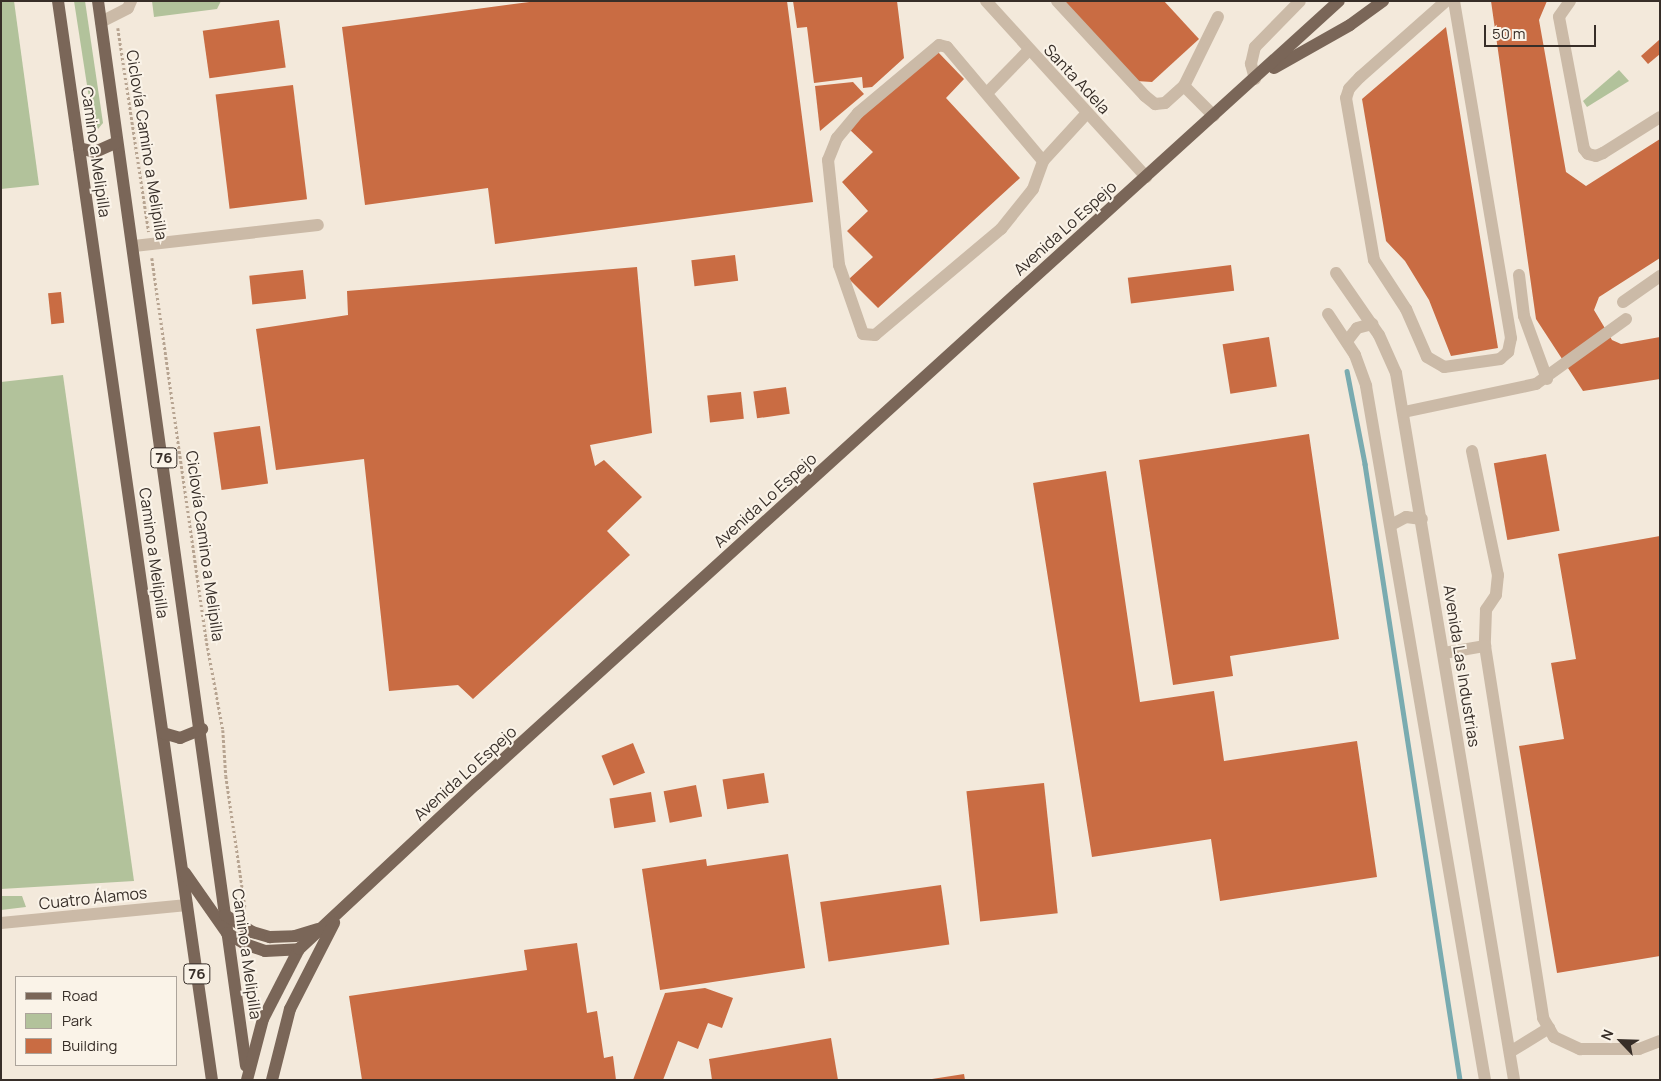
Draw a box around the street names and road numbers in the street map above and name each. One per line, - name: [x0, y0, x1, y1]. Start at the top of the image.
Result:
- street label: Santa Adela: [1040, 40, 1114, 118]
- street label: Ciclovía Camino a Melipilla: [122, 49, 172, 241]
- street label: Camino a Melipilla: [77, 85, 115, 219]
- street label: Avenida Lo Espejo: [1010, 177, 1120, 279]
- road number: 76: [150, 446, 178, 470]
- street label: Ciclovía Camino a Melipilla: [182, 449, 228, 643]
- street label: Avenida Lo Espejo: [710, 449, 820, 551]
- street label: Camino a Melipilla: [135, 486, 173, 620]
- street label: Avenida Las Industrias: [1440, 584, 1484, 748]
- street label: Avenida Lo Espejo: [410, 722, 520, 824]
- street label: Cuatro Álamos: [38, 883, 148, 913]
- street label: Camino a Melipilla: [228, 887, 266, 1021]
- road number: 76: [183, 962, 211, 986]

